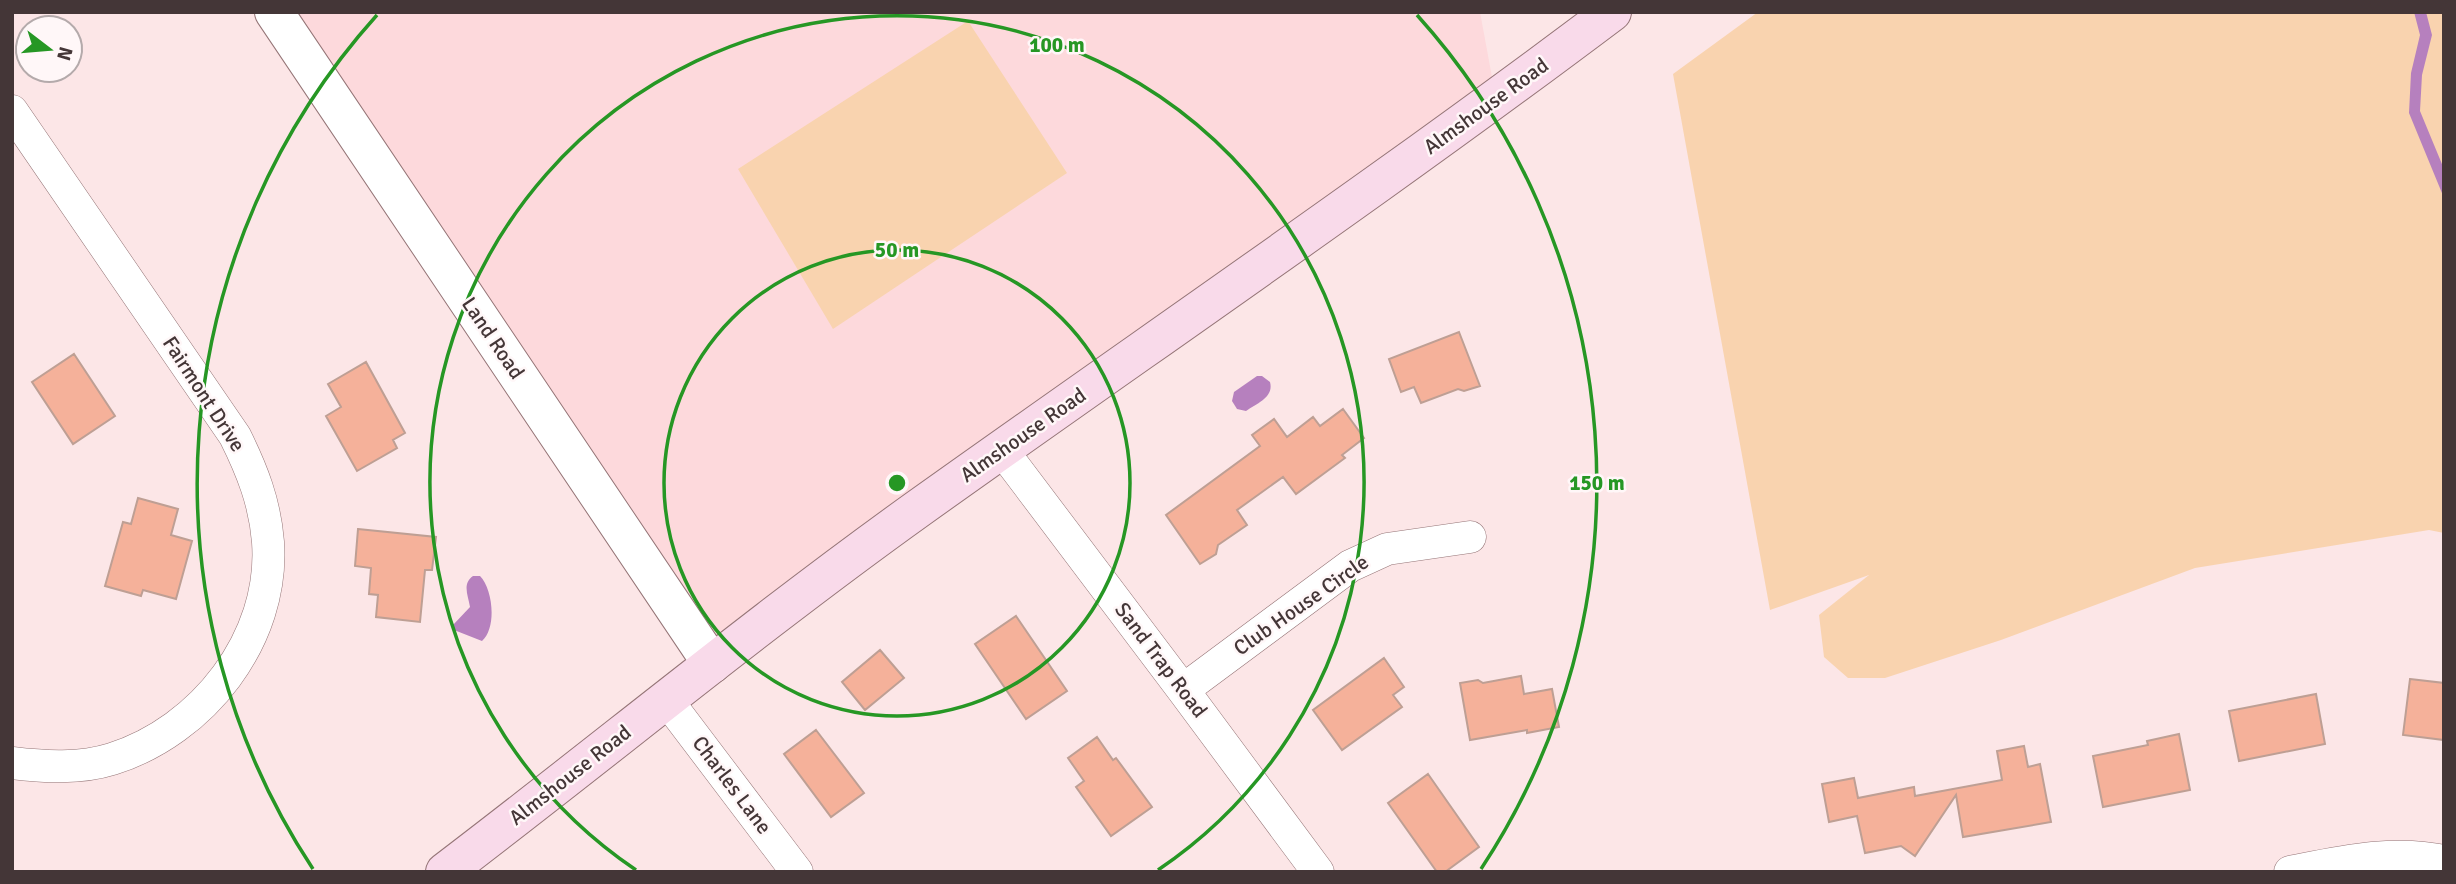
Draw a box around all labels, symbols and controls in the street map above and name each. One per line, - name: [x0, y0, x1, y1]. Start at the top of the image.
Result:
- north arrow: [14, 14, 84, 84]
- text: 100 m: [1029, 32, 1085, 58]
- text: N: [51, 44, 78, 63]
- street label: Almshouse Road: [1419, 52, 1553, 160]
- text: 50 m: [875, 237, 919, 263]
- street label: Land Road: [456, 292, 530, 384]
- street label: Fairmont Drive: [157, 331, 251, 457]
- street label: Almshouse Road: [955, 382, 1091, 488]
- text: 150 m: [1569, 470, 1625, 496]
- centre of rings: [885, 471, 909, 495]
- street label: Club House Circle: [1229, 549, 1373, 661]
- street label: Sand Trap Road: [1109, 597, 1213, 723]
- street label: Almshouse Road: [504, 719, 636, 831]
- street label: Charles Lane: [687, 731, 777, 839]

